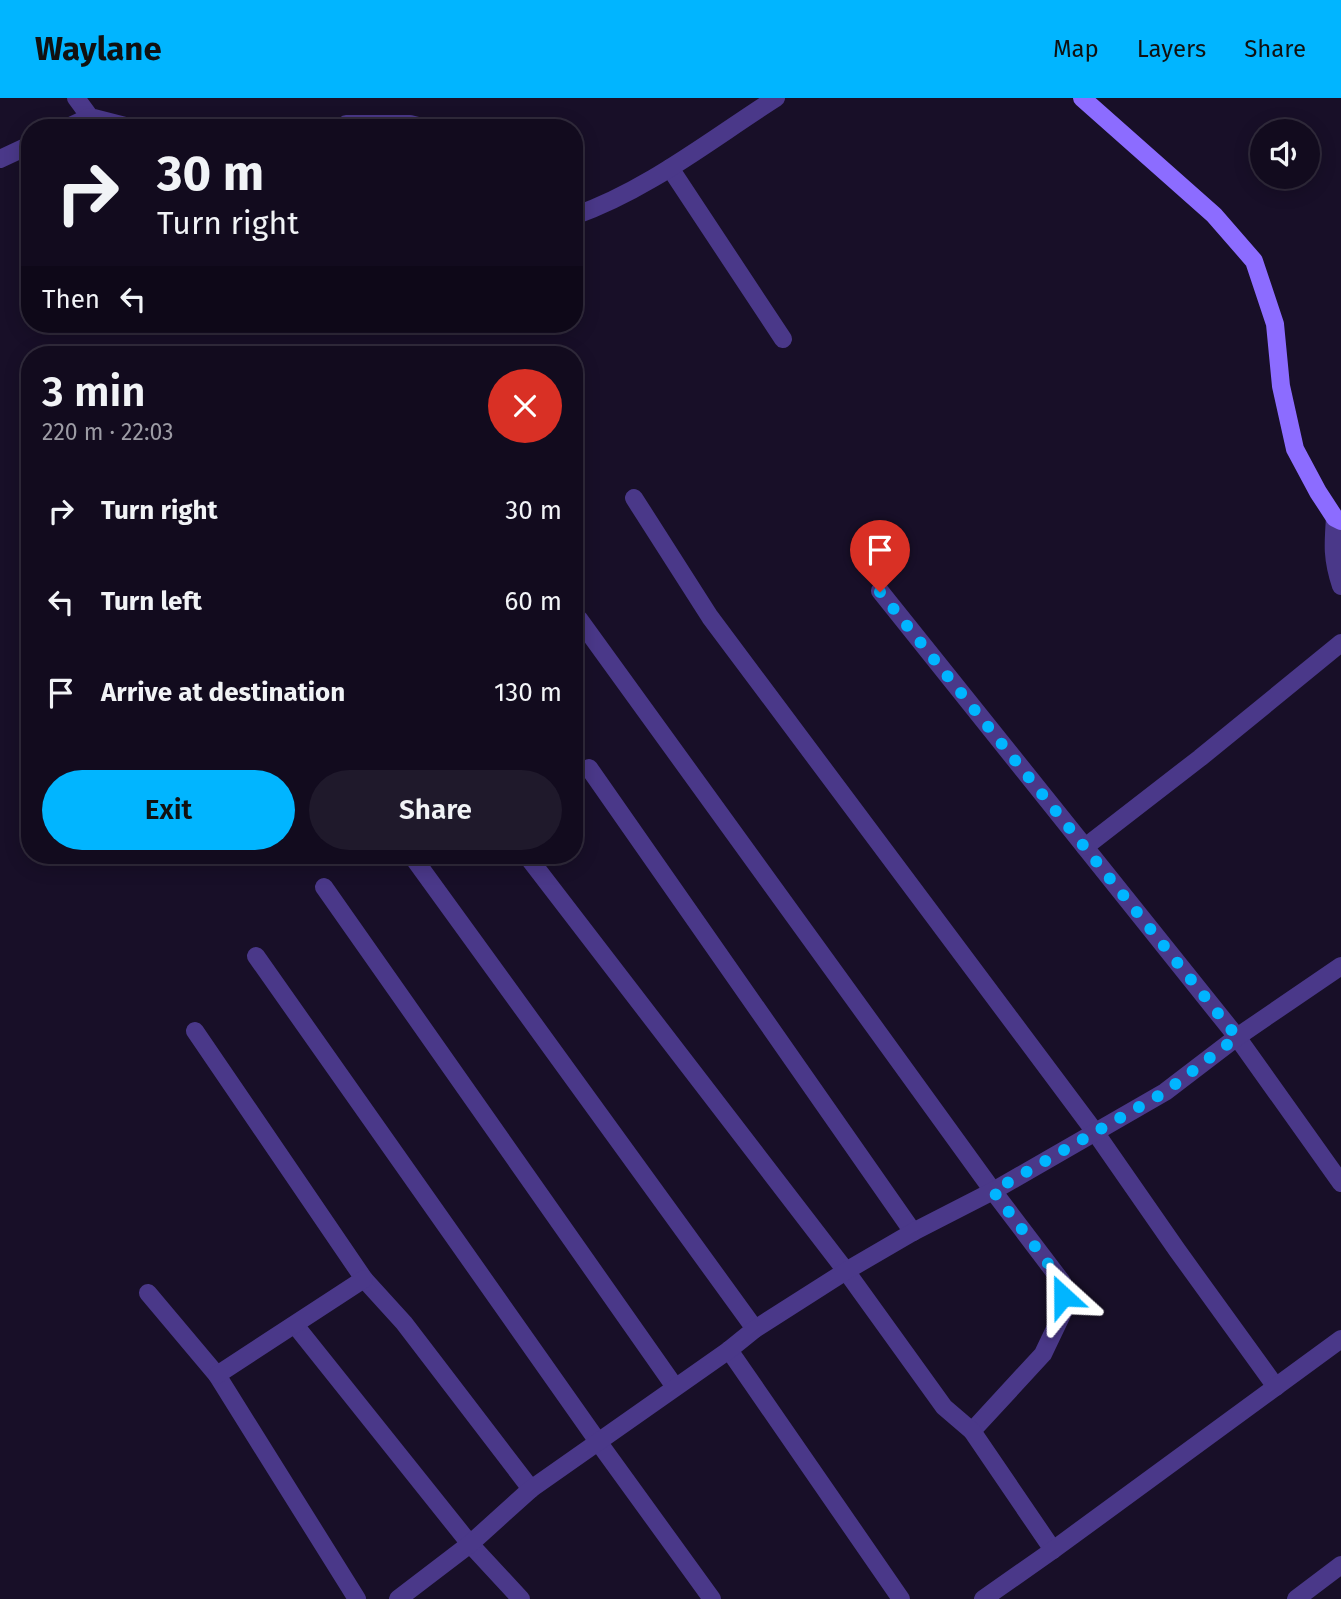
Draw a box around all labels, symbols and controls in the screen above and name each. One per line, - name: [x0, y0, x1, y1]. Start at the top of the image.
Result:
- text: Waylane: [35, 29, 162, 69]
- text: Map: [1053, 35, 1099, 63]
- text: Layers: [1137, 35, 1206, 63]
- text: Share: [1244, 35, 1306, 63]
- map controls: [1250, 119, 1320, 189]
- button: sound: [1250, 119, 1320, 189]
- text: 30 m: [157, 144, 264, 203]
- icon: right: [42, 147, 133, 238]
- text: Turn right: [157, 204, 299, 242]
- icon: left: [114, 280, 152, 318]
- text: Then: [42, 284, 100, 315]
- text: 3 min: [42, 367, 146, 417]
- button: close: [488, 369, 562, 443]
- text: 220 m · 22:03: [42, 418, 174, 446]
- icon: right: [42, 492, 80, 530]
- text: Turn right: [101, 495, 218, 526]
- text: 30 m: [505, 495, 562, 526]
- pin: [850, 520, 910, 592]
- icon: arrive: [861, 531, 899, 569]
- icon: left: [42, 583, 80, 621]
- text: Turn left: [101, 586, 202, 617]
- text: 60 m: [504, 586, 562, 617]
- icon: arrive: [42, 674, 80, 712]
- text: Arrive at destination: [101, 677, 345, 708]
- text: 130 m: [494, 677, 562, 708]
- button: Exit: [42, 770, 295, 850]
- button: Share: [309, 770, 562, 850]
- position arrow: [1026, 1259, 1100, 1333]

